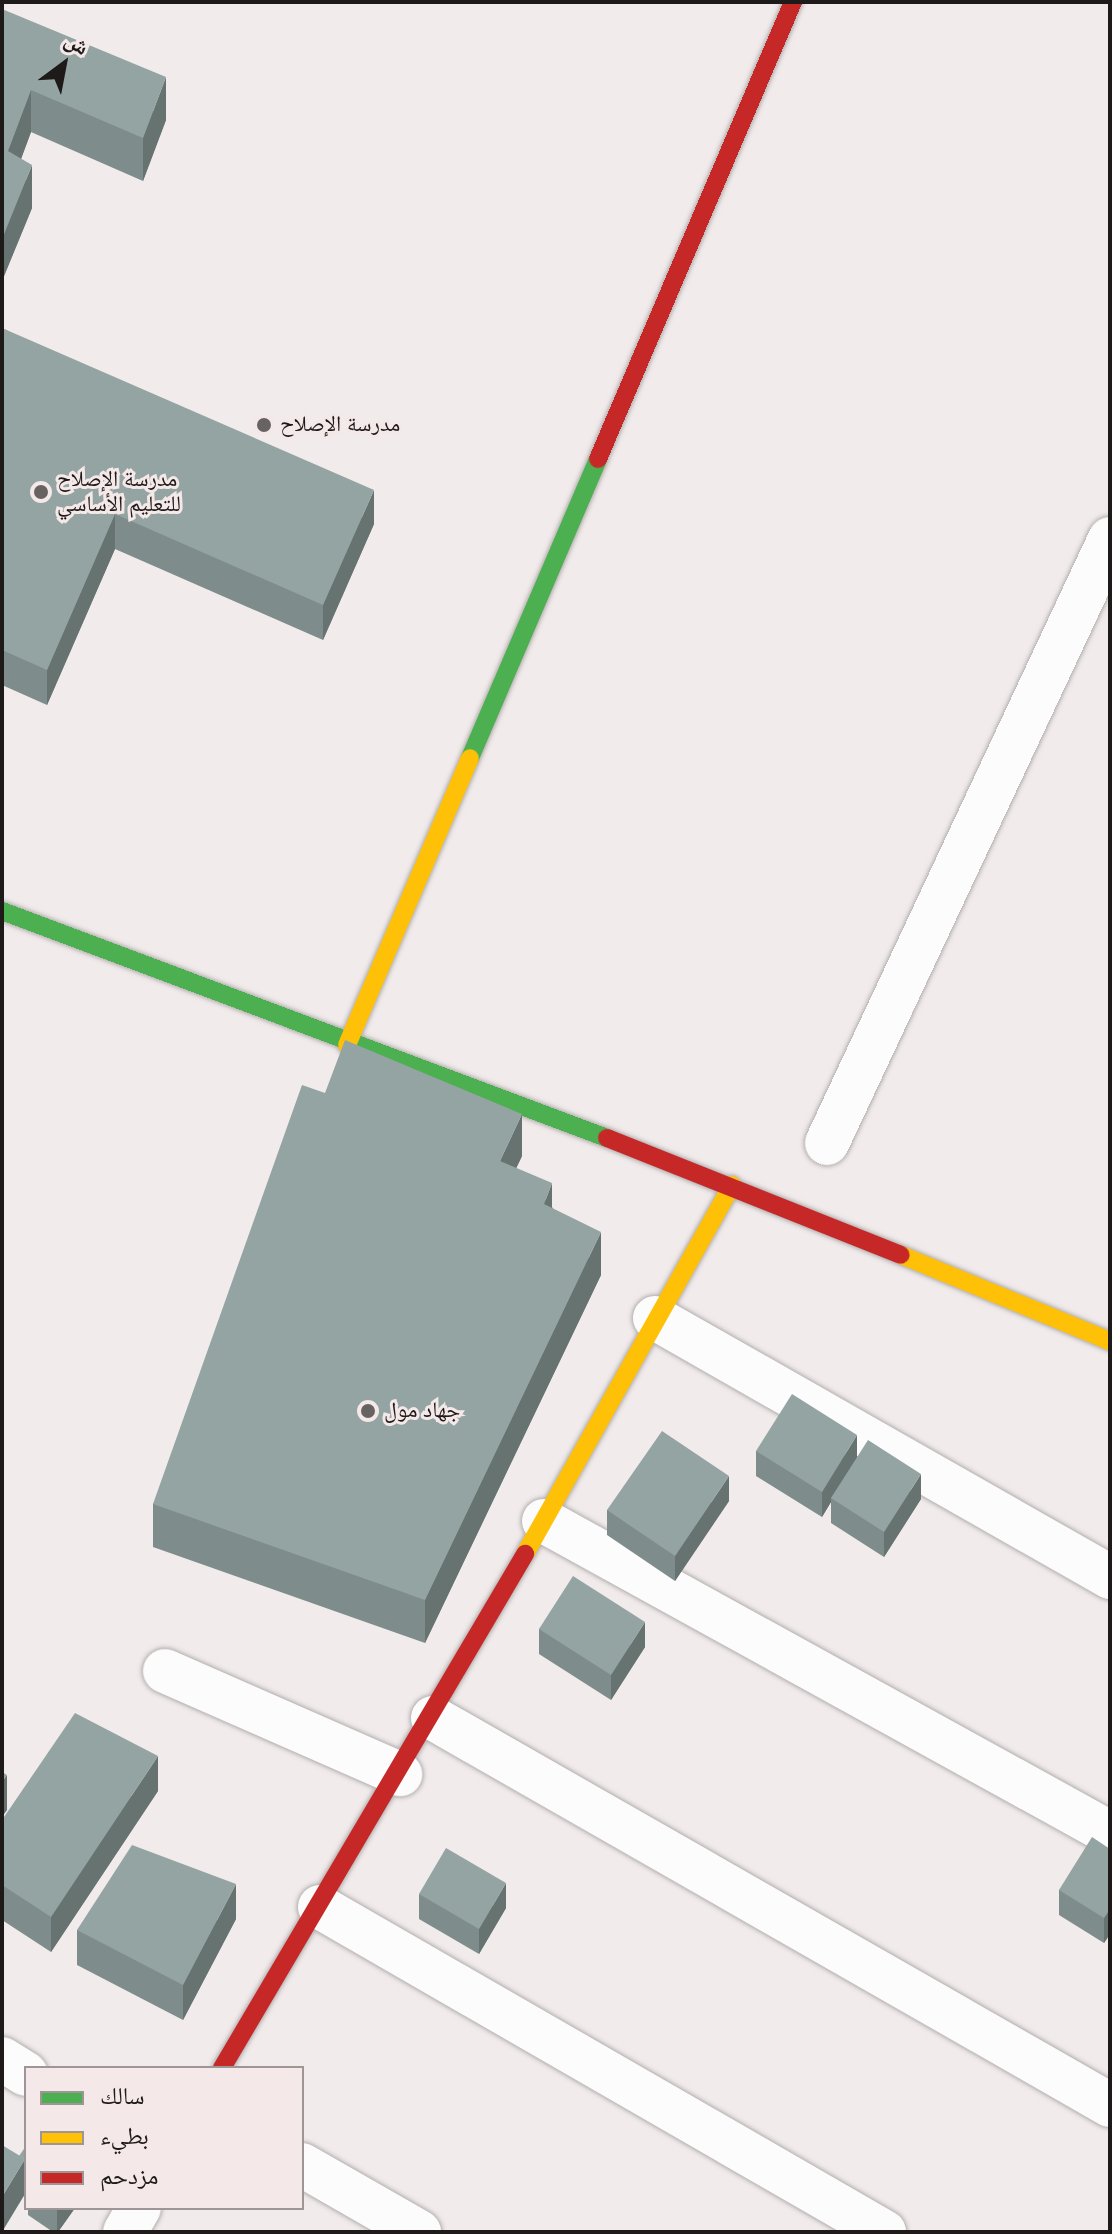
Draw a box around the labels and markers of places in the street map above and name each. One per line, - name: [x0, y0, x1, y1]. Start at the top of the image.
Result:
- place label: مدرسة الإصلاح: [280, 412, 400, 438]
- marker: مدرسة الإصلاح: [255, 416, 273, 434]
- place label: مدرسة الإصلاح للتعليم الأساسي: [57, 466, 181, 518]
- marker: مدرسة الإصلاح للتعليم الأساسي: [32, 483, 50, 501]
- place label: جهاد مول: [384, 1398, 460, 1424]
- marker: جهاد مول: [359, 1402, 377, 1420]

